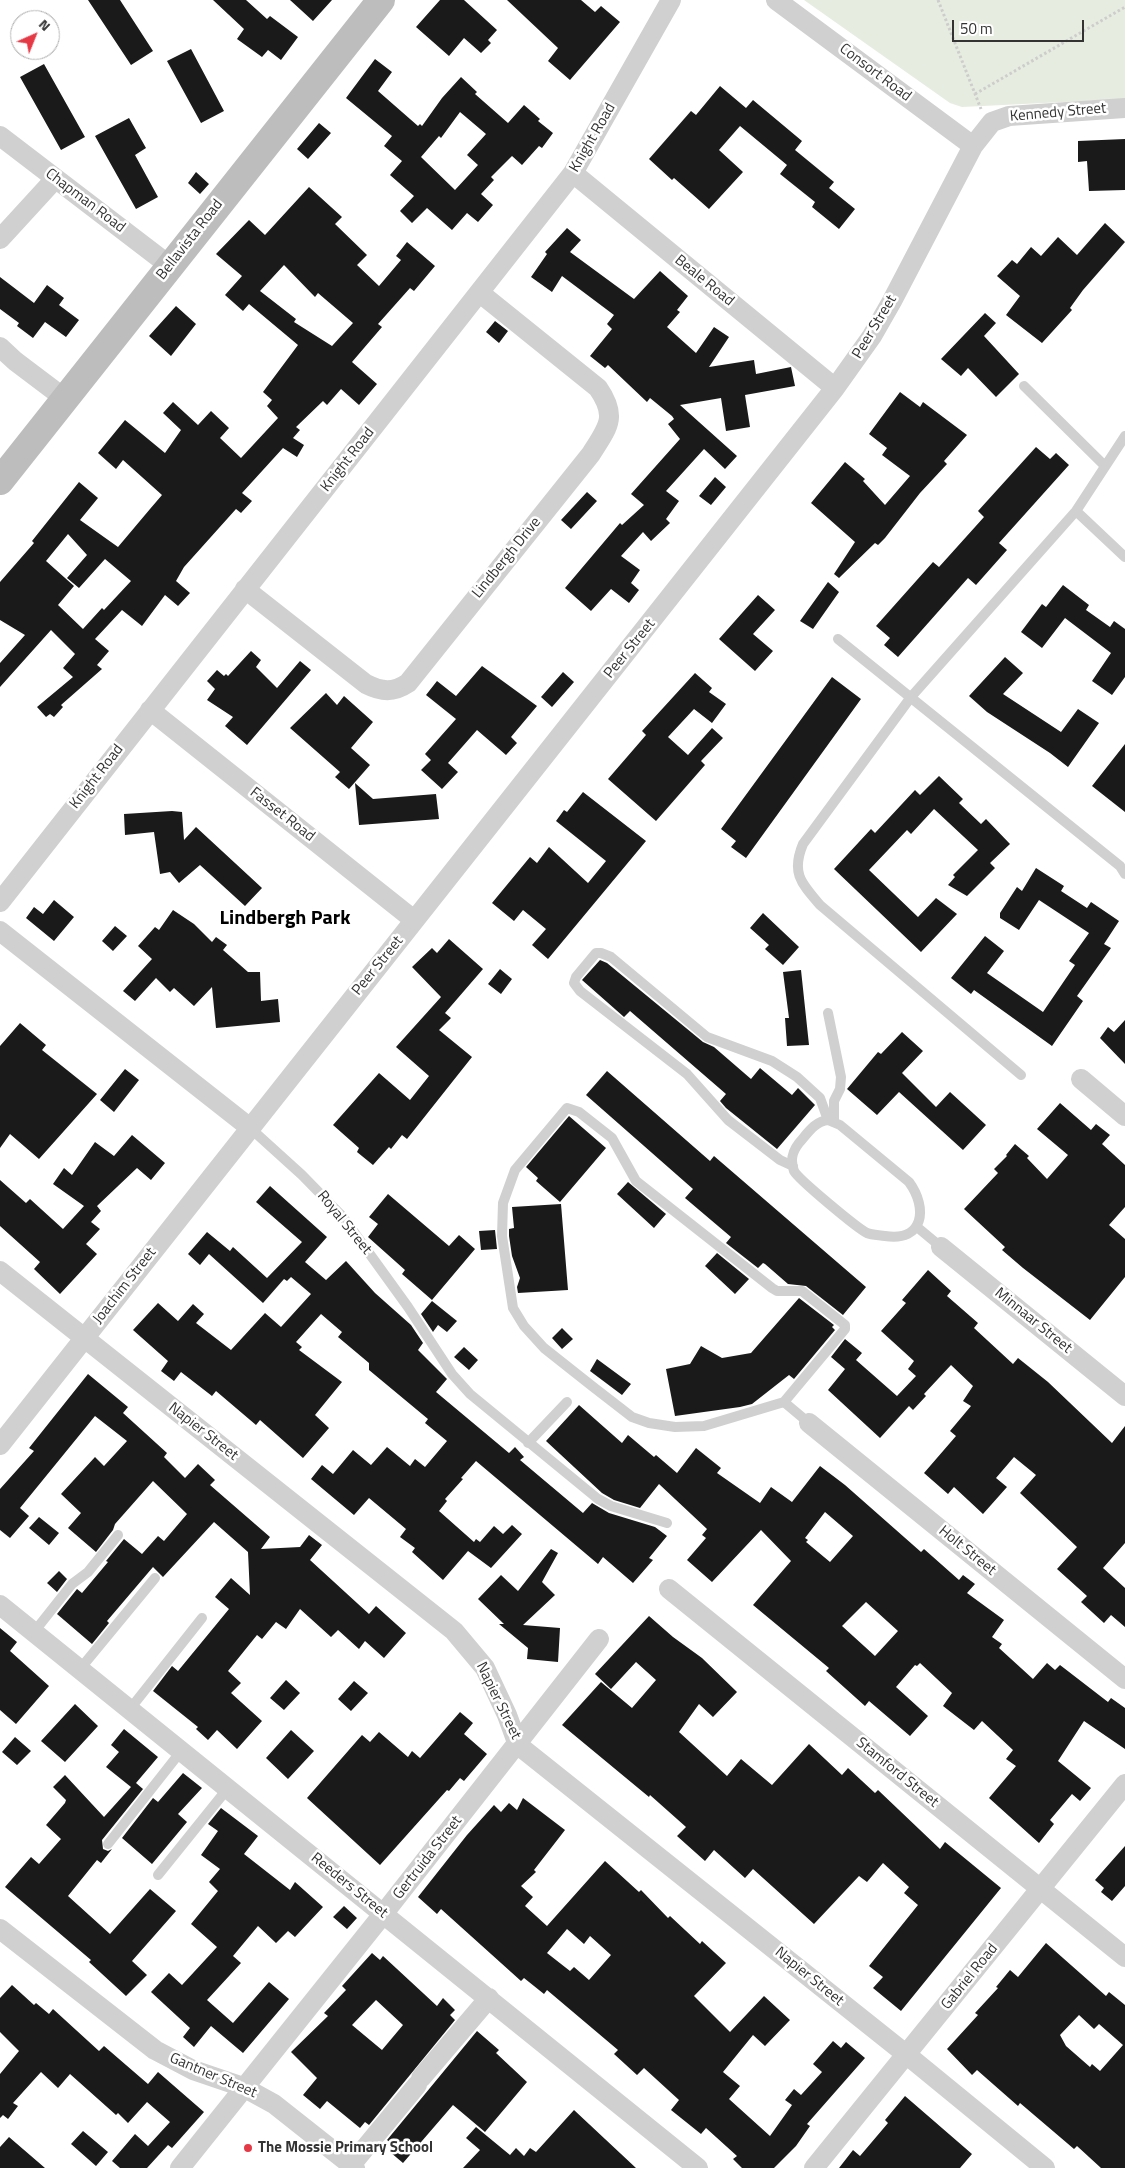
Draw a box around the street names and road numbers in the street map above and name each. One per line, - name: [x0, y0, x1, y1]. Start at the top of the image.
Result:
- street label: Consort Road: [836, 40, 914, 106]
- street label: Knight Road: [566, 100, 620, 176]
- street label: Kennedy Street: [1009, 100, 1107, 126]
- street label: Chapman Road: [41, 165, 129, 237]
- street label: Bellavista Road: [153, 196, 227, 284]
- street label: Beale Road: [671, 252, 737, 310]
- street label: Peer Street: [849, 292, 901, 362]
- street label: Knight Road: [317, 424, 379, 496]
- street label: Lindbergh Drive: [469, 514, 545, 602]
- street label: Peer Street: [601, 616, 659, 682]
- street label: Knight Road: [66, 741, 128, 813]
- street label: Fasset Road: [246, 784, 318, 846]
- street label: Peer Street: [349, 933, 407, 999]
- street label: Royal Street: [313, 1187, 375, 1259]
- street label: Joachim Street: [90, 1244, 160, 1328]
- street label: Minnaar Street: [991, 1284, 1075, 1358]
- street label: Napier Street: [165, 1399, 241, 1465]
- street label: Holt Street: [935, 1522, 999, 1580]
- street label: Napier Street: [472, 1659, 524, 1743]
- street label: Stamford Street: [852, 1734, 942, 1812]
- street label: Gertruida Street: [390, 1813, 466, 1903]
- street label: Reeders Street: [307, 1849, 391, 1923]
- street label: Gabriel Road: [938, 1940, 1002, 2014]
- street label: Napier Street: [771, 1944, 847, 2010]
- street label: Gantner Street: [167, 2050, 259, 2102]

